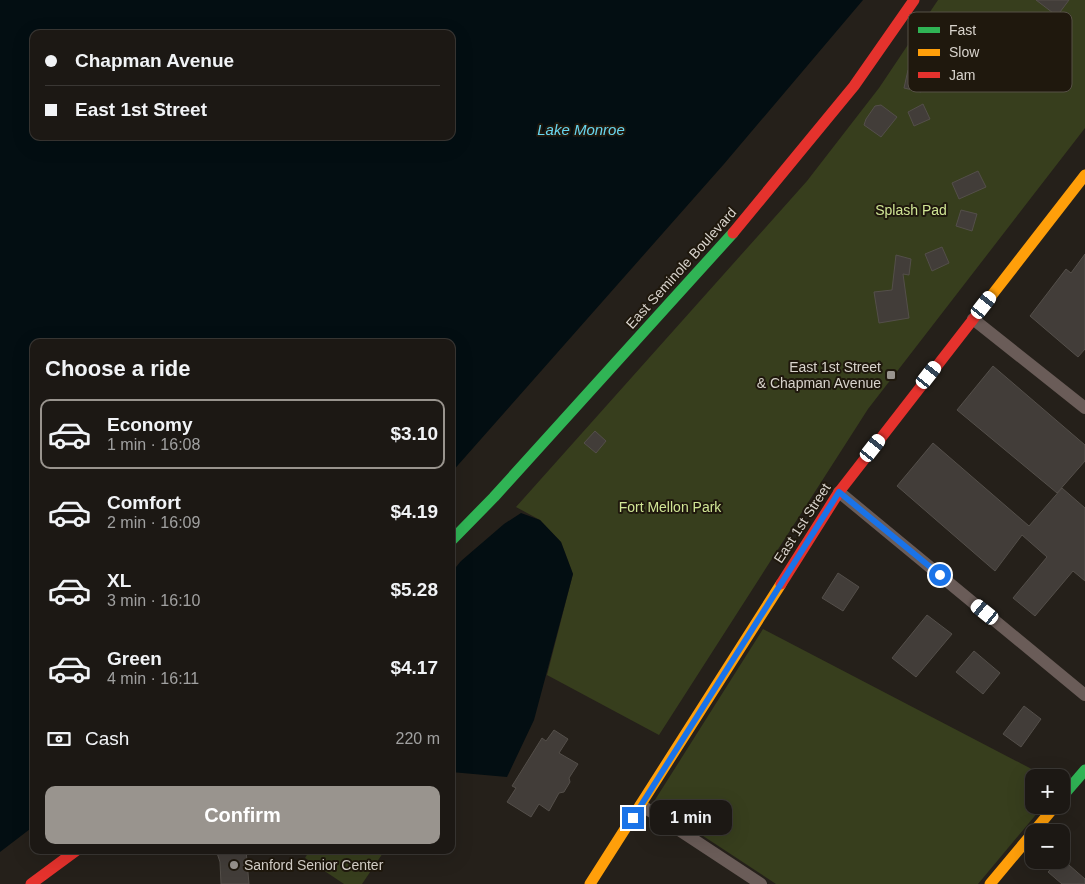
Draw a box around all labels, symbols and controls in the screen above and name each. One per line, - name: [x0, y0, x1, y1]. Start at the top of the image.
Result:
- legend: [908, 12, 1072, 92]
- text: Fast: [949, 22, 976, 38]
- text: Slow: [949, 44, 980, 60]
- text: Chapman Avenue: [75, 50, 234, 71]
- text: Jam: [949, 67, 975, 83]
- text: East 1st Street: [75, 99, 207, 120]
- water label: Lake Monroe: [537, 121, 625, 138]
- park label: Splash Pad: [875, 202, 947, 218]
- street label: East Seminole Boulevard: [622, 204, 740, 332]
- car: [968, 289, 999, 321]
- text: Choose a ride: [45, 356, 190, 381]
- place label: East 1st Street & Chapman Avenue: [757, 359, 881, 391]
- car: [913, 359, 944, 391]
- marker: East 1st Street & Chapman Avenue: [885, 369, 897, 381]
- icon: car: [47, 412, 92, 457]
- text: Economy: [107, 414, 193, 435]
- text: $3.10: [390, 423, 438, 444]
- car: [857, 432, 888, 464]
- text: 1 min · 16:08: [107, 436, 200, 453]
- street label: East 1st Street: [770, 480, 834, 566]
- icon: car: [47, 490, 92, 535]
- text: Comfort: [107, 492, 181, 513]
- park label: Fort Mellon Park: [619, 499, 722, 515]
- text: $4.19: [390, 501, 438, 522]
- text: 2 min · 16:09: [107, 514, 200, 531]
- route start: [929, 564, 951, 586]
- icon: car: [47, 568, 92, 613]
- text: XL: [107, 570, 131, 591]
- text: $5.28: [390, 579, 438, 600]
- text: 3 min · 16:10: [107, 592, 200, 609]
- car: [968, 597, 1001, 627]
- icon: car: [47, 646, 92, 691]
- text: Green: [107, 648, 162, 669]
- text: $4.17: [390, 657, 438, 678]
- text: 4 min · 16:11: [107, 670, 199, 687]
- icon: cash: [45, 725, 73, 753]
- text: Cash: [85, 728, 129, 749]
- text: 220 m: [396, 730, 440, 747]
- map controls: [1025, 769, 1070, 869]
- button: +: [1025, 769, 1070, 814]
- button: Confirm: [45, 786, 440, 844]
- callout: 1 min: [650, 800, 733, 836]
- route end: [622, 807, 644, 829]
- text: 1 min: [670, 809, 712, 826]
- button: −: [1025, 824, 1070, 869]
- place label: Sanford Senior Center: [244, 857, 384, 873]
- marker: Sanford Senior Center: [228, 859, 240, 871]

